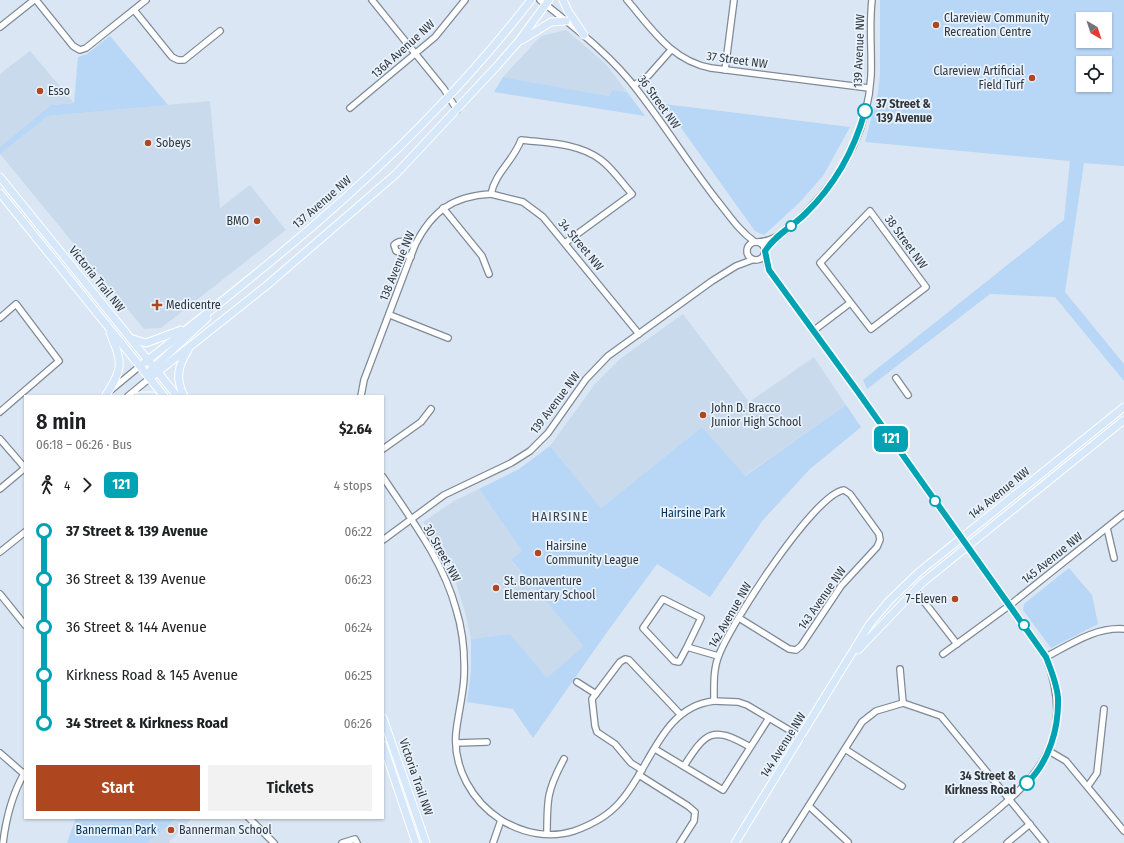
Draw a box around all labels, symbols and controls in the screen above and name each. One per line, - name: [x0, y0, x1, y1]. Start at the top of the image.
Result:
- place label: Clareview Community Recreation Centre: [944, 11, 1050, 39]
- north arrow: [1076, 12, 1112, 48]
- map controls: [1076, 12, 1112, 92]
- street label: 139 Avenue NW: [851, 14, 867, 88]
- street label: 136A Avenue NW: [368, 17, 438, 81]
- marker: Clareview Community Recreation Centre: [931, 20, 941, 30]
- street label: 37 Street NW: [706, 49, 768, 71]
- button: locate: [1076, 56, 1112, 92]
- place label: Clareview Artificial Field Turf: [934, 64, 1025, 92]
- street label: 36 Street NW: [635, 72, 683, 132]
- marker: Clareview Artificial Field Turf: [1027, 73, 1037, 83]
- place label: Esso: [48, 84, 70, 98]
- marker: Esso: [35, 86, 45, 96]
- place label: 37 Street & 139 Avenue: [875, 97, 932, 125]
- marker: 37 Street & 139 Avenue: [857, 103, 873, 119]
- place label: Sobeys: [156, 136, 191, 150]
- marker: Sobeys: [143, 138, 153, 148]
- street label: 137 Avenue NW: [290, 173, 354, 231]
- street label: 38 Street NW: [882, 212, 930, 272]
- place label: BMO: [226, 214, 249, 228]
- marker: BMO: [252, 216, 262, 226]
- street label: 34 Street NW: [556, 217, 606, 273]
- unlabelled marker: [785, 220, 797, 232]
- street label: 138 Avenue NW: [377, 229, 417, 303]
- street label: Victoria Trail NW: [66, 243, 128, 315]
- place label: Medicentre: [166, 298, 221, 312]
- marker: Medicentre: [151, 299, 163, 311]
- street label: 139 Avenue NW: [527, 369, 583, 437]
- place label: John D. Bracco Junior High School: [711, 401, 802, 429]
- text: 8 min: [36, 408, 86, 435]
- marker: John D. Bracco Junior High School: [698, 410, 708, 420]
- text: $2.64: [339, 420, 372, 438]
- line badge: 121: [868, 426, 914, 452]
- text: 121: [882, 430, 900, 447]
- text: 06:18 – 06:26 · Bus: [36, 437, 132, 452]
- street label: 144 Avenue NW: [966, 464, 1032, 522]
- icon: walk: [36, 474, 58, 496]
- icon: forward: [76, 474, 98, 496]
- text: 121: [112, 476, 130, 493]
- text: 4: [64, 478, 70, 493]
- text: 4 stops: [334, 478, 372, 493]
- unlabelled marker: [929, 495, 941, 507]
- park label: Hairsine Park: [661, 506, 726, 520]
- district label: HAIRSINE: [532, 509, 588, 524]
- text: 37 Street & 139 Avenue: [66, 522, 208, 540]
- street label: 30 Street NW: [421, 522, 463, 584]
- text: 06:22: [345, 524, 372, 539]
- street label: 145 Avenue NW: [1019, 529, 1085, 587]
- place label: Hairsine Community League: [546, 539, 639, 567]
- marker: Hairsine Community League: [533, 548, 543, 558]
- street label: 143 Avenue NW: [795, 564, 849, 632]
- text: 36 Street & 139 Avenue: [66, 570, 206, 588]
- text: 06:23: [344, 572, 372, 587]
- place label: St. Bonaventure Elementary School: [504, 574, 595, 602]
- street label: 142 Avenue NW: [706, 580, 754, 650]
- marker: St. Bonaventure Elementary School: [491, 583, 501, 593]
- place label: 7-Eleven: [906, 592, 947, 606]
- marker: 7-Eleven: [950, 594, 960, 604]
- text: 36 Street & 144 Avenue: [66, 618, 207, 636]
- unlabelled marker: [1018, 619, 1030, 631]
- text: 06:24: [344, 620, 372, 635]
- text: Kirkness Road & 145 Avenue: [66, 666, 238, 684]
- text: 06:25: [344, 668, 372, 683]
- street label: 144 Avenue NW: [757, 710, 809, 780]
- text: 34 Street & Kirkness Road: [66, 714, 228, 732]
- text: 06:26: [344, 716, 372, 731]
- street label: Victoria Trail NW: [396, 737, 436, 817]
- button: Start: [36, 765, 200, 811]
- button: Tickets: [208, 765, 372, 811]
- place label: 34 Street & Kirkness Road: [945, 769, 1017, 797]
- marker: 34 Street & Kirkness Road: [1019, 775, 1035, 791]
- park label: Bannerman Park: [76, 823, 157, 837]
- place label: Bannerman School: [179, 823, 272, 837]
- marker: Bannerman School: [166, 825, 176, 835]

